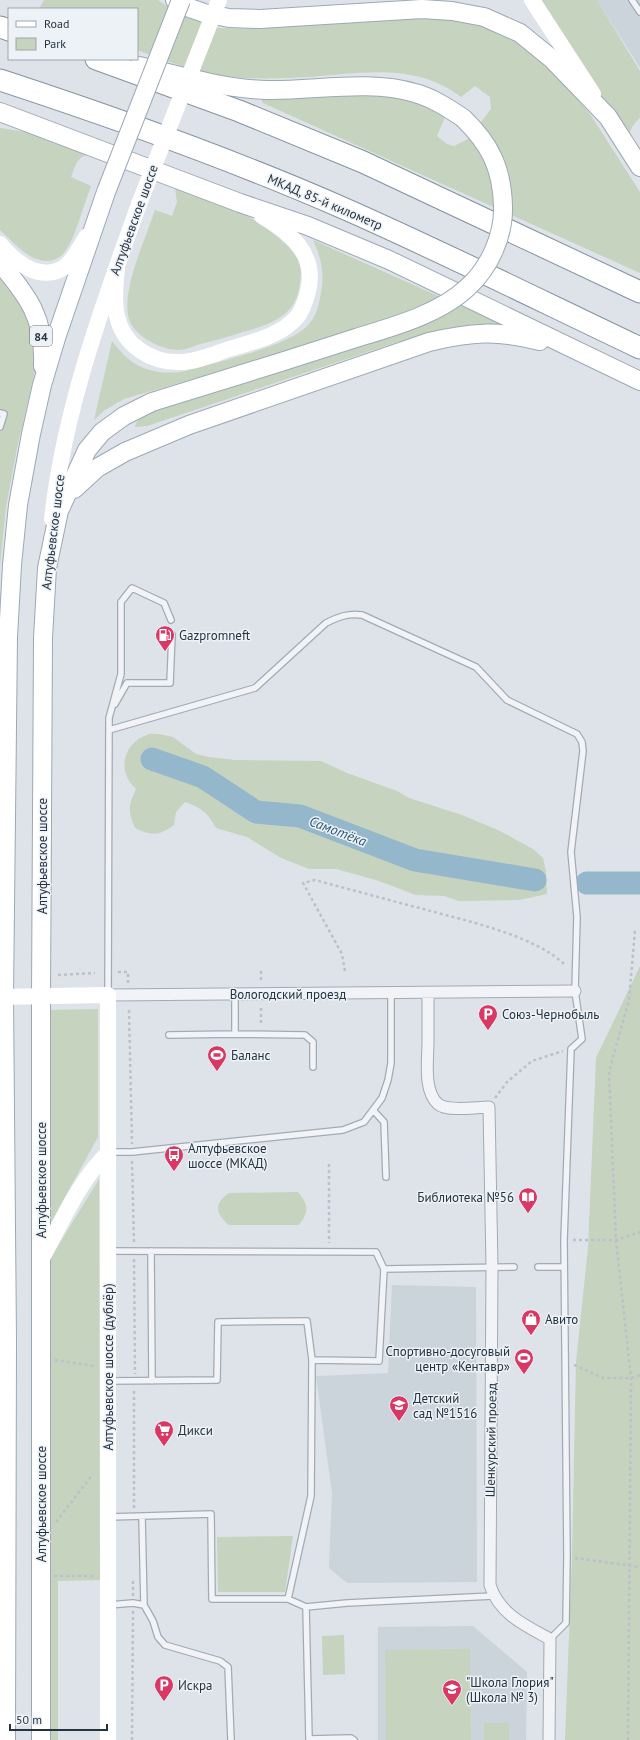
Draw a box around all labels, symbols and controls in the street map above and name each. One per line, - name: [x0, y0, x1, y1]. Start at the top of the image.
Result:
- legend: [8, 8, 138, 60]
- text: Road: [44, 16, 69, 31]
- text: Park: [44, 36, 66, 51]
- street label: Алтуфьевское шоссе: [106, 162, 162, 278]
- street label: МКАД, 85-й километр: [265, 170, 385, 234]
- road number: 84: [30, 326, 52, 346]
- street label: Алтуфьевское шоссе: [37, 473, 69, 591]
- fuel station icon: Gazpromneft: [154, 624, 176, 652]
- place label: Gazpromneft: [179, 627, 251, 644]
- street label: Алтуфьевское шоссе: [34, 798, 51, 914]
- water label: Самотёка: [307, 812, 369, 850]
- street label: Вологодский проезд: [230, 986, 346, 1003]
- parking icon: Союз-Чернобыль: [477, 1003, 499, 1031]
- place label: Союз-Чернобыль: [502, 1006, 599, 1023]
- sports icon: Баланс: [206, 1044, 228, 1072]
- place label: Баланс: [231, 1047, 271, 1064]
- street label: Алтуфьевское шоссе: [33, 1122, 50, 1238]
- place label: Алтуфьевское шоссе (МКАД): [188, 1140, 267, 1172]
- bus stop icon: Алтуфьевское шоссе (МКАД): [163, 1144, 185, 1172]
- library icon: Библиотека №56: [517, 1186, 539, 1214]
- place label: Библиотека №56: [417, 1189, 514, 1206]
- street label: Алтуфьевское шоссе (дублёр): [100, 1283, 117, 1451]
- shop icon: Авито: [520, 1308, 542, 1336]
- place label: Авито: [545, 1311, 578, 1328]
- place label: Спортивно-досуговый центр «Кентавр»: [385, 1343, 510, 1375]
- sports icon: Спортивно-досуговый центр «Кентавр»: [513, 1347, 535, 1375]
- street label: Шенкурский проезд: [482, 1383, 500, 1497]
- place label: Детский сад №1516: [413, 1390, 477, 1422]
- school or university icon: Детский сад №1516: [388, 1394, 410, 1422]
- supermarket icon: Дикси: [153, 1419, 175, 1447]
- place label: Дикси: [178, 1422, 213, 1439]
- street label: Алтуфьевское шоссе: [33, 1446, 50, 1562]
- parking icon: Искра: [153, 1674, 175, 1702]
- place label: "Школа Глория" (Школа № 3): [466, 1674, 554, 1706]
- place label: Искра: [178, 1677, 212, 1694]
- school or university icon: "Школа Глория" (Школа № 3): [441, 1678, 463, 1706]
- scale bar: [10, 1706, 107, 1732]
- text: 50 m: [16, 1712, 42, 1727]

